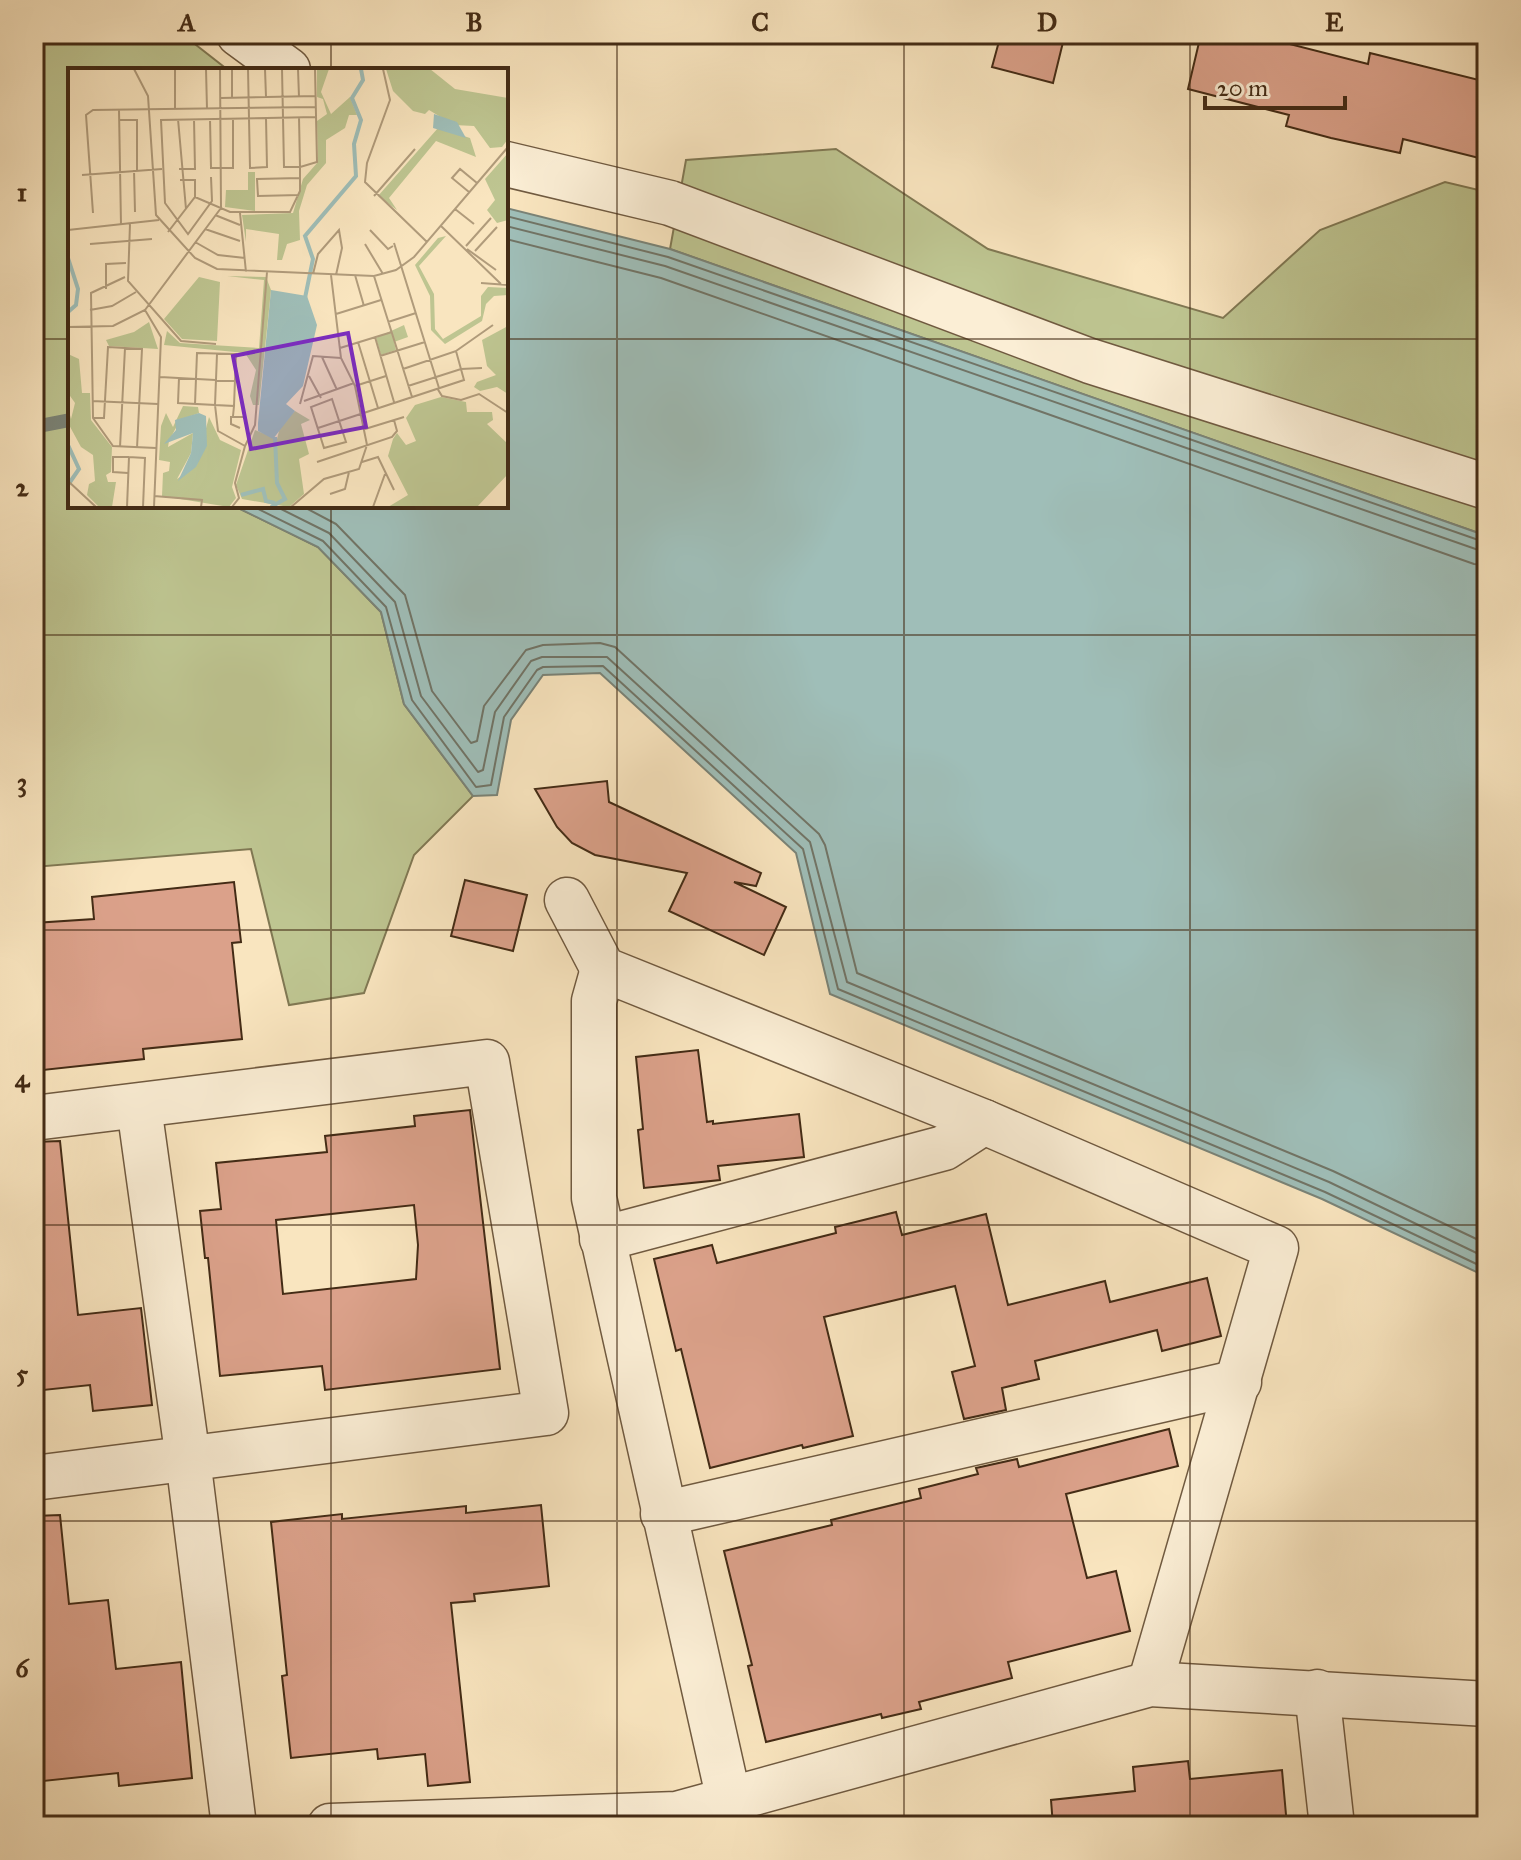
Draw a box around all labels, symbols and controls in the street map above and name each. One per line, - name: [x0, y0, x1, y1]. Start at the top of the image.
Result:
- text: A: [176, 6, 196, 38]
- text: B: [465, 6, 483, 38]
- text: C: [751, 6, 769, 38]
- text: D: [1037, 6, 1057, 38]
- text: E: [1325, 6, 1344, 38]
- scale bar: [1205, 60, 1345, 110]
- inset map: [68, 68, 508, 508]
- text: 20 m: [1217, 73, 1268, 103]
- text: 1: [17, 176, 27, 208]
- text: 2: [16, 471, 30, 503]
- text: 3: [17, 766, 27, 798]
- text: 4: [15, 1062, 31, 1094]
- text: 5: [16, 1357, 29, 1389]
- text: 6: [15, 1652, 30, 1684]

